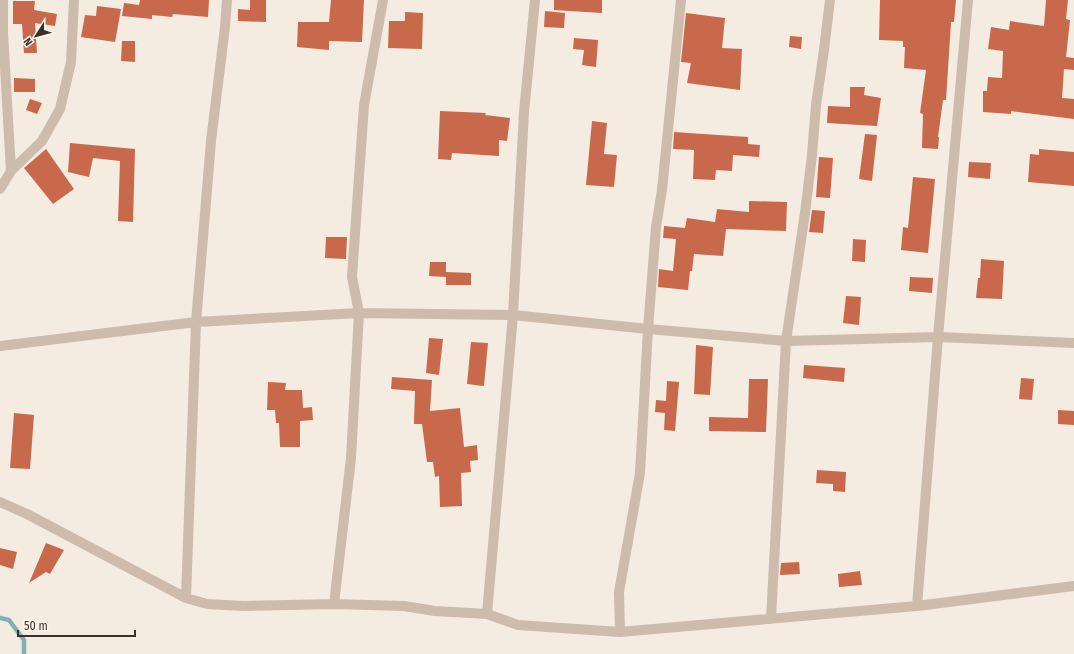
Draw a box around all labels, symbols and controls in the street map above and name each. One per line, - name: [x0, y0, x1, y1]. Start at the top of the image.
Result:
- north arrow: [16, 16, 56, 56]
- text: N: [21, 35, 36, 48]
- scale bar: [18, 612, 135, 638]
- text: 50 m: [24, 619, 48, 633]

